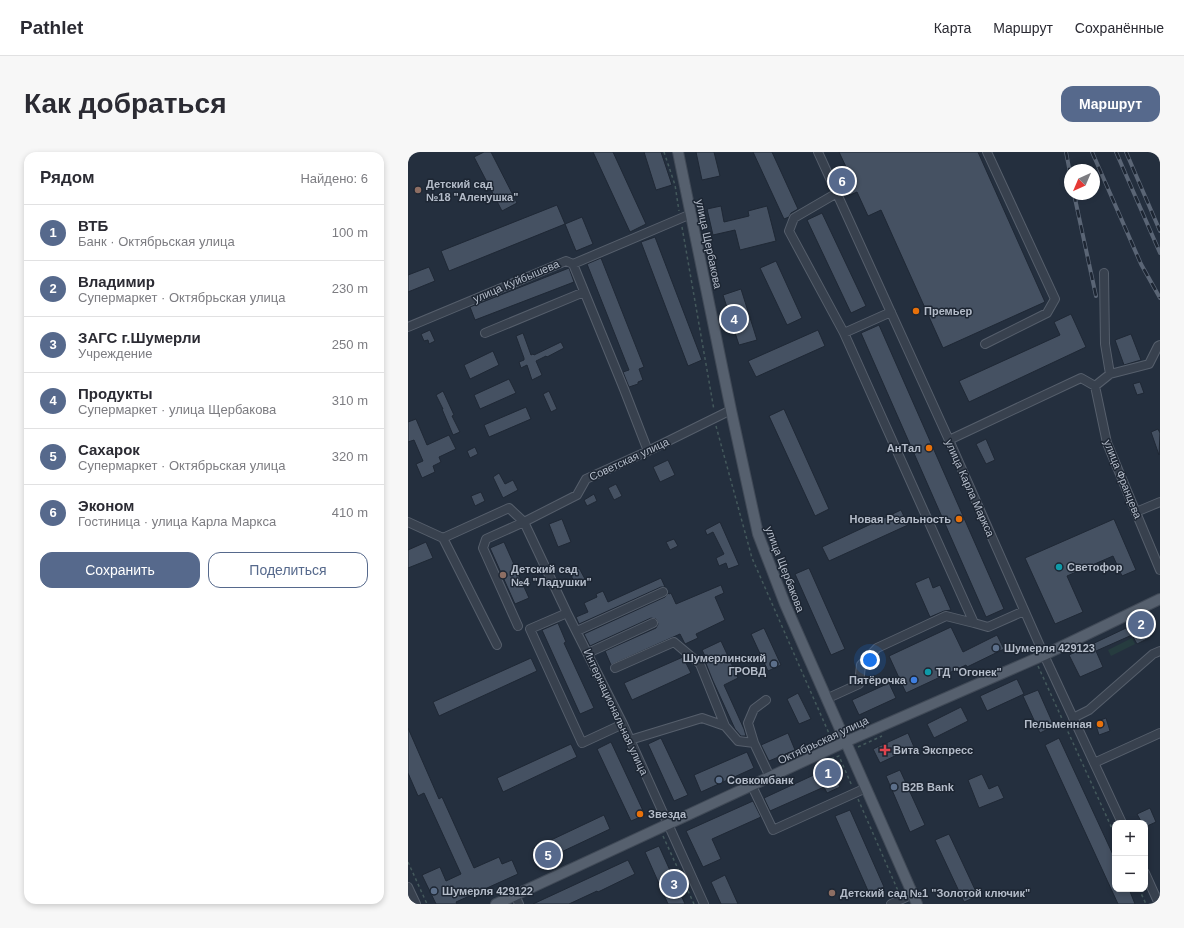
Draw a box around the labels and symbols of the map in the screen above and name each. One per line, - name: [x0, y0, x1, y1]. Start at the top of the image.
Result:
- north arrow: [1064, 164, 1100, 200]
- pin: 6: [829, 166, 855, 196]
- place label: Детский сад №18 "Аленушка": [426, 178, 518, 203]
- marker: Детский сад №18 "Аленушка": [413, 185, 423, 195]
- street label: улица Щербакова: [694, 198, 725, 291]
- street label: улица Куйбышева: [471, 257, 562, 305]
- pin: 4: [721, 304, 747, 334]
- place label: Премьер: [924, 305, 973, 317]
- marker: Премьер: [911, 306, 921, 316]
- street label: Советская улица: [587, 435, 671, 483]
- street label: улица Карла Маркса: [943, 437, 997, 539]
- street label: улица Францева: [1102, 438, 1145, 521]
- place label: АнТал: [887, 442, 921, 454]
- marker: АнТал: [924, 443, 934, 453]
- place label: Новая Реальность: [850, 513, 951, 525]
- marker: Новая Реальность: [954, 514, 964, 524]
- street label: улица Щербакова: [763, 524, 807, 614]
- place label: Светофор: [1067, 561, 1123, 573]
- marker: Светофор: [1054, 562, 1064, 572]
- place label: Детский сад №4 "Ладушки": [511, 563, 592, 588]
- marker: Детский сад №4 "Ладушки": [498, 570, 508, 580]
- pin: 2: [1128, 609, 1154, 639]
- place label: Шумерля 429123: [1004, 642, 1095, 654]
- marker: Шумерля 429123: [991, 643, 1001, 653]
- street label: Интернациональная улица: [581, 647, 651, 778]
- your location: [860, 650, 880, 670]
- place label: Шумерлинский ГРОВД: [683, 652, 766, 677]
- marker: Шумерлинский ГРОВД: [769, 659, 779, 669]
- place label: ТД "Огонек": [936, 666, 1002, 678]
- marker: ТД "Огонек": [923, 667, 933, 677]
- place label: Пятёрочка: [849, 674, 907, 686]
- marker: Пятёрочка: [909, 675, 919, 685]
- street label: Октябрьская улица: [776, 713, 871, 766]
- place label: Пельменная: [1024, 718, 1092, 730]
- marker: Пельменная: [1095, 719, 1105, 729]
- place label: Вита Экспресс: [893, 744, 973, 756]
- marker: Вита Экспресс: [880, 745, 890, 755]
- pin: 1: [815, 758, 841, 788]
- place label: Совкомбанк: [727, 774, 794, 786]
- marker: Совкомбанк: [714, 775, 724, 785]
- place label: B2B Bank: [902, 781, 955, 793]
- marker: B2B Bank: [889, 782, 899, 792]
- place label: Звезда: [648, 808, 687, 820]
- marker: Звезда: [635, 809, 645, 819]
- pin: 5: [535, 840, 561, 870]
- pin: 3: [661, 869, 687, 899]
- place label: Шумерля 429122: [442, 885, 533, 897]
- marker: Шумерля 429122: [429, 886, 439, 896]
- place label: Детский сад №1 "Золотой ключик": [840, 887, 1030, 899]
- marker: Детский сад №1 "Золотой ключик": [827, 888, 837, 898]

